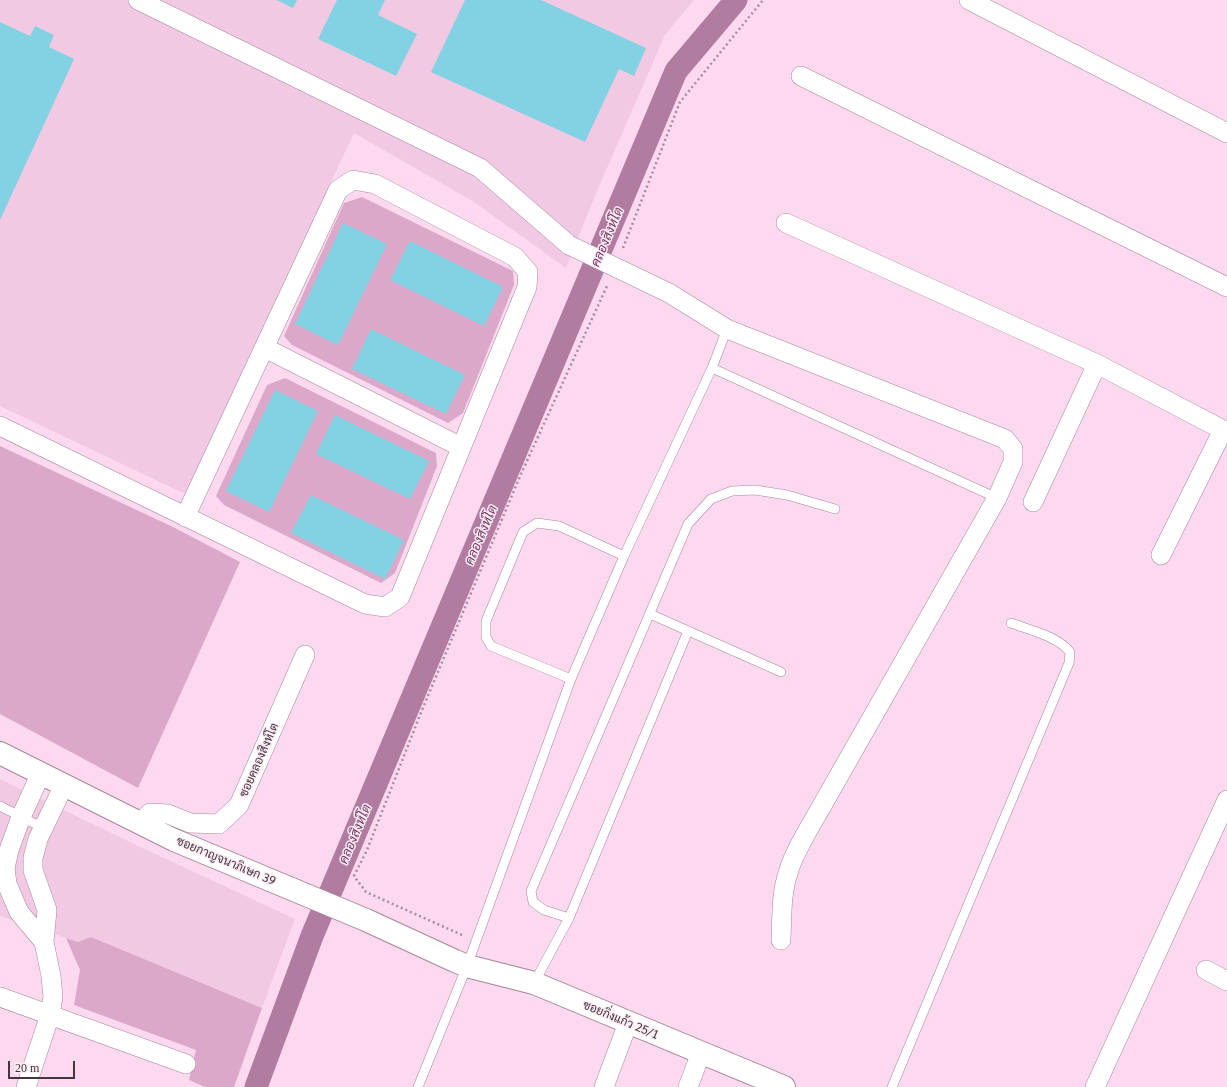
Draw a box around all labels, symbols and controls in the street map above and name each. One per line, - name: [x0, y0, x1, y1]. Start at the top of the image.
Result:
- water label: คลองสิงห์โต: [587, 205, 627, 269]
- water label: คลองสิงห์โต: [461, 503, 501, 567]
- street label: ซอยคลองสิงห์โต: [236, 721, 282, 799]
- water label: คลองสิงห์โต: [335, 802, 375, 866]
- street label: ซอยกาญจนาภิเษก 39: [174, 834, 278, 888]
- street label: ซอยกิ่งแก้ว 25/1: [581, 997, 661, 1043]
- scale bar: [10, 1053, 77, 1079]
- text: 20 m: [15, 1061, 39, 1075]

